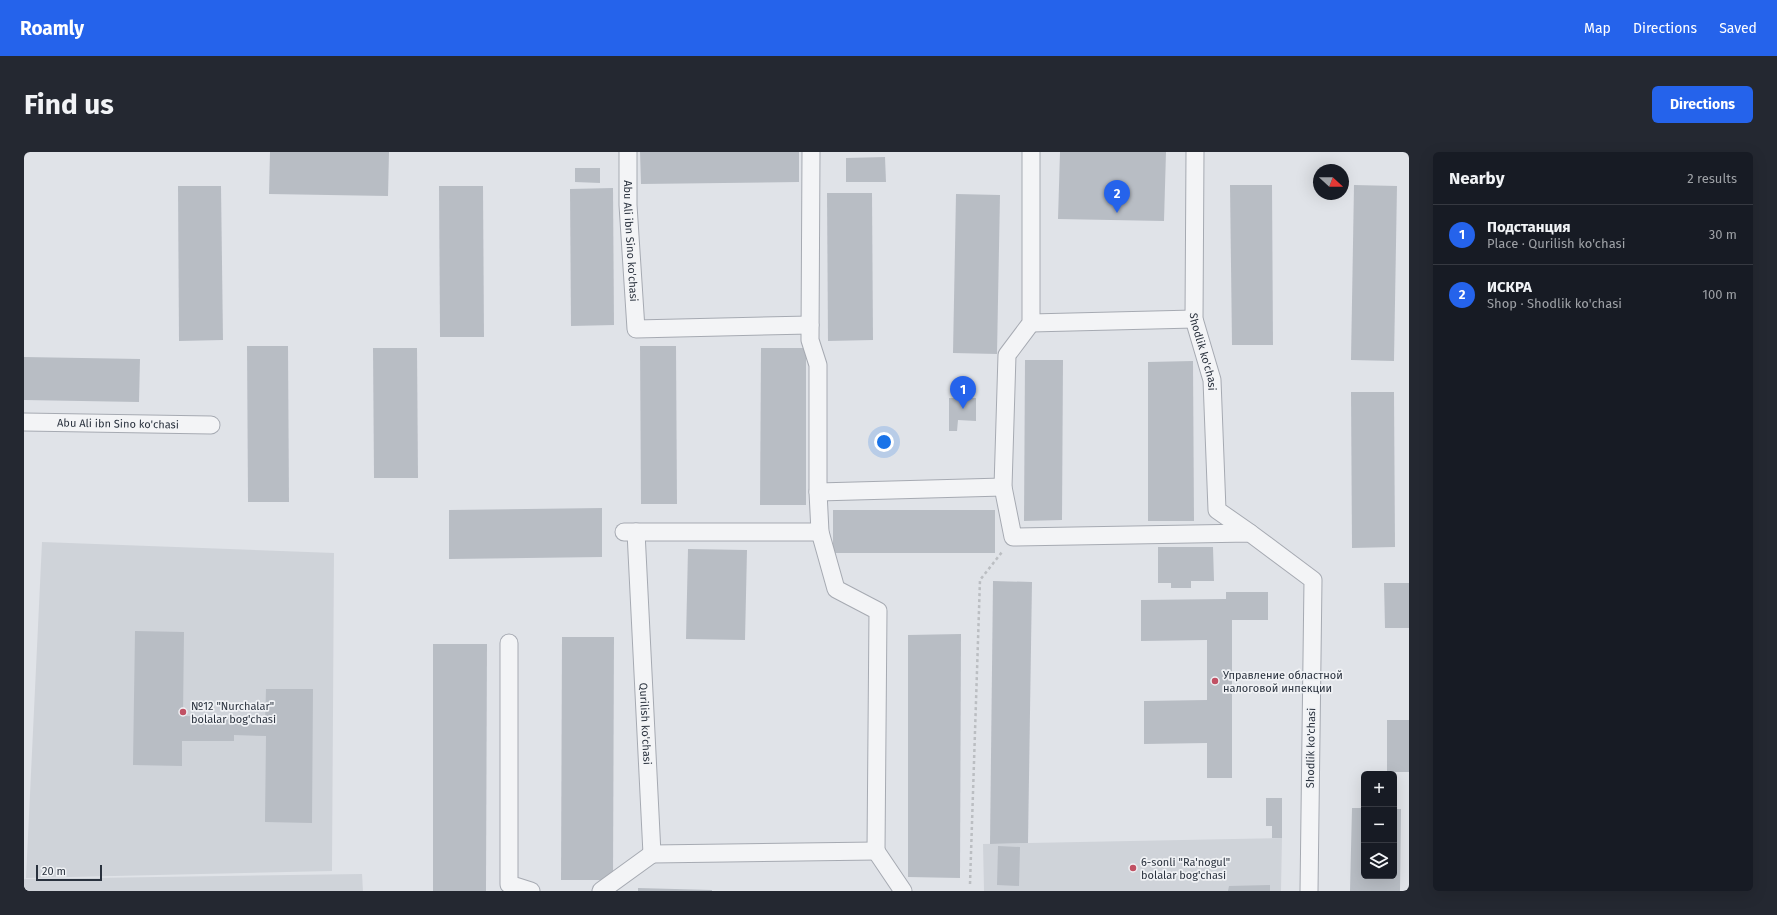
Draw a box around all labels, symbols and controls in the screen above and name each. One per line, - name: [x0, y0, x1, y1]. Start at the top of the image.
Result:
- text: Roamly: [20, 17, 84, 40]
- text: Map: [1584, 20, 1611, 37]
- text: Directions: [1633, 20, 1697, 37]
- text: Saved: [1719, 20, 1757, 37]
- button: Directions: [1652, 86, 1753, 123]
- text: Find us: [24, 88, 114, 121]
- north arrow: [1313, 164, 1349, 200]
- text: Nearby: [1449, 168, 1504, 189]
- text: 2 results: [1687, 171, 1737, 186]
- street label: Abu Ali ibn Sino ko'chasi: [621, 180, 641, 302]
- pin: 2: [1104, 180, 1130, 213]
- text: Подстанция: [1487, 218, 1571, 236]
- text: 1: [1459, 227, 1465, 242]
- text: 30 m: [1709, 227, 1737, 242]
- text: Place · Qurilish ko'chasi: [1487, 236, 1625, 251]
- text: ИСКРА: [1487, 278, 1532, 296]
- text: 2: [1459, 287, 1465, 302]
- text: 100 m: [1702, 287, 1737, 302]
- text: Shop · Shodlik ko'chasi: [1487, 296, 1622, 311]
- street label: Shodlik ko'chasi: [1188, 313, 1219, 391]
- pin: 1: [950, 376, 976, 409]
- street label: Abu Ali ibn Sino ko'chasi: [57, 416, 179, 431]
- your location: [874, 432, 894, 452]
- place label: Управление областной налоговой инпекции: [1223, 669, 1343, 695]
- marker: Управление областной налоговой инпекции: [1210, 676, 1220, 686]
- street label: Qurilish ko'chasi: [637, 682, 654, 765]
- place label: №12 "Nurchalar" bolalar bog'chasi: [191, 700, 276, 726]
- marker: №12 "Nurchalar" bolalar bog'chasi: [178, 707, 188, 717]
- street label: Shodlik ko'chasi: [1304, 708, 1318, 788]
- map controls: [1361, 771, 1397, 879]
- button: +: [1361, 771, 1397, 807]
- button: −: [1361, 807, 1397, 843]
- button: layers: [1361, 843, 1397, 879]
- place label: 6-sonli "Ra'nogul" bolalar bog'chasi: [1141, 856, 1230, 882]
- scale bar: [36, 863, 102, 882]
- marker: 6-sonli "Ra'nogul" bolalar bog'chasi: [1128, 863, 1138, 873]
- text: 20 m: [42, 865, 66, 878]

